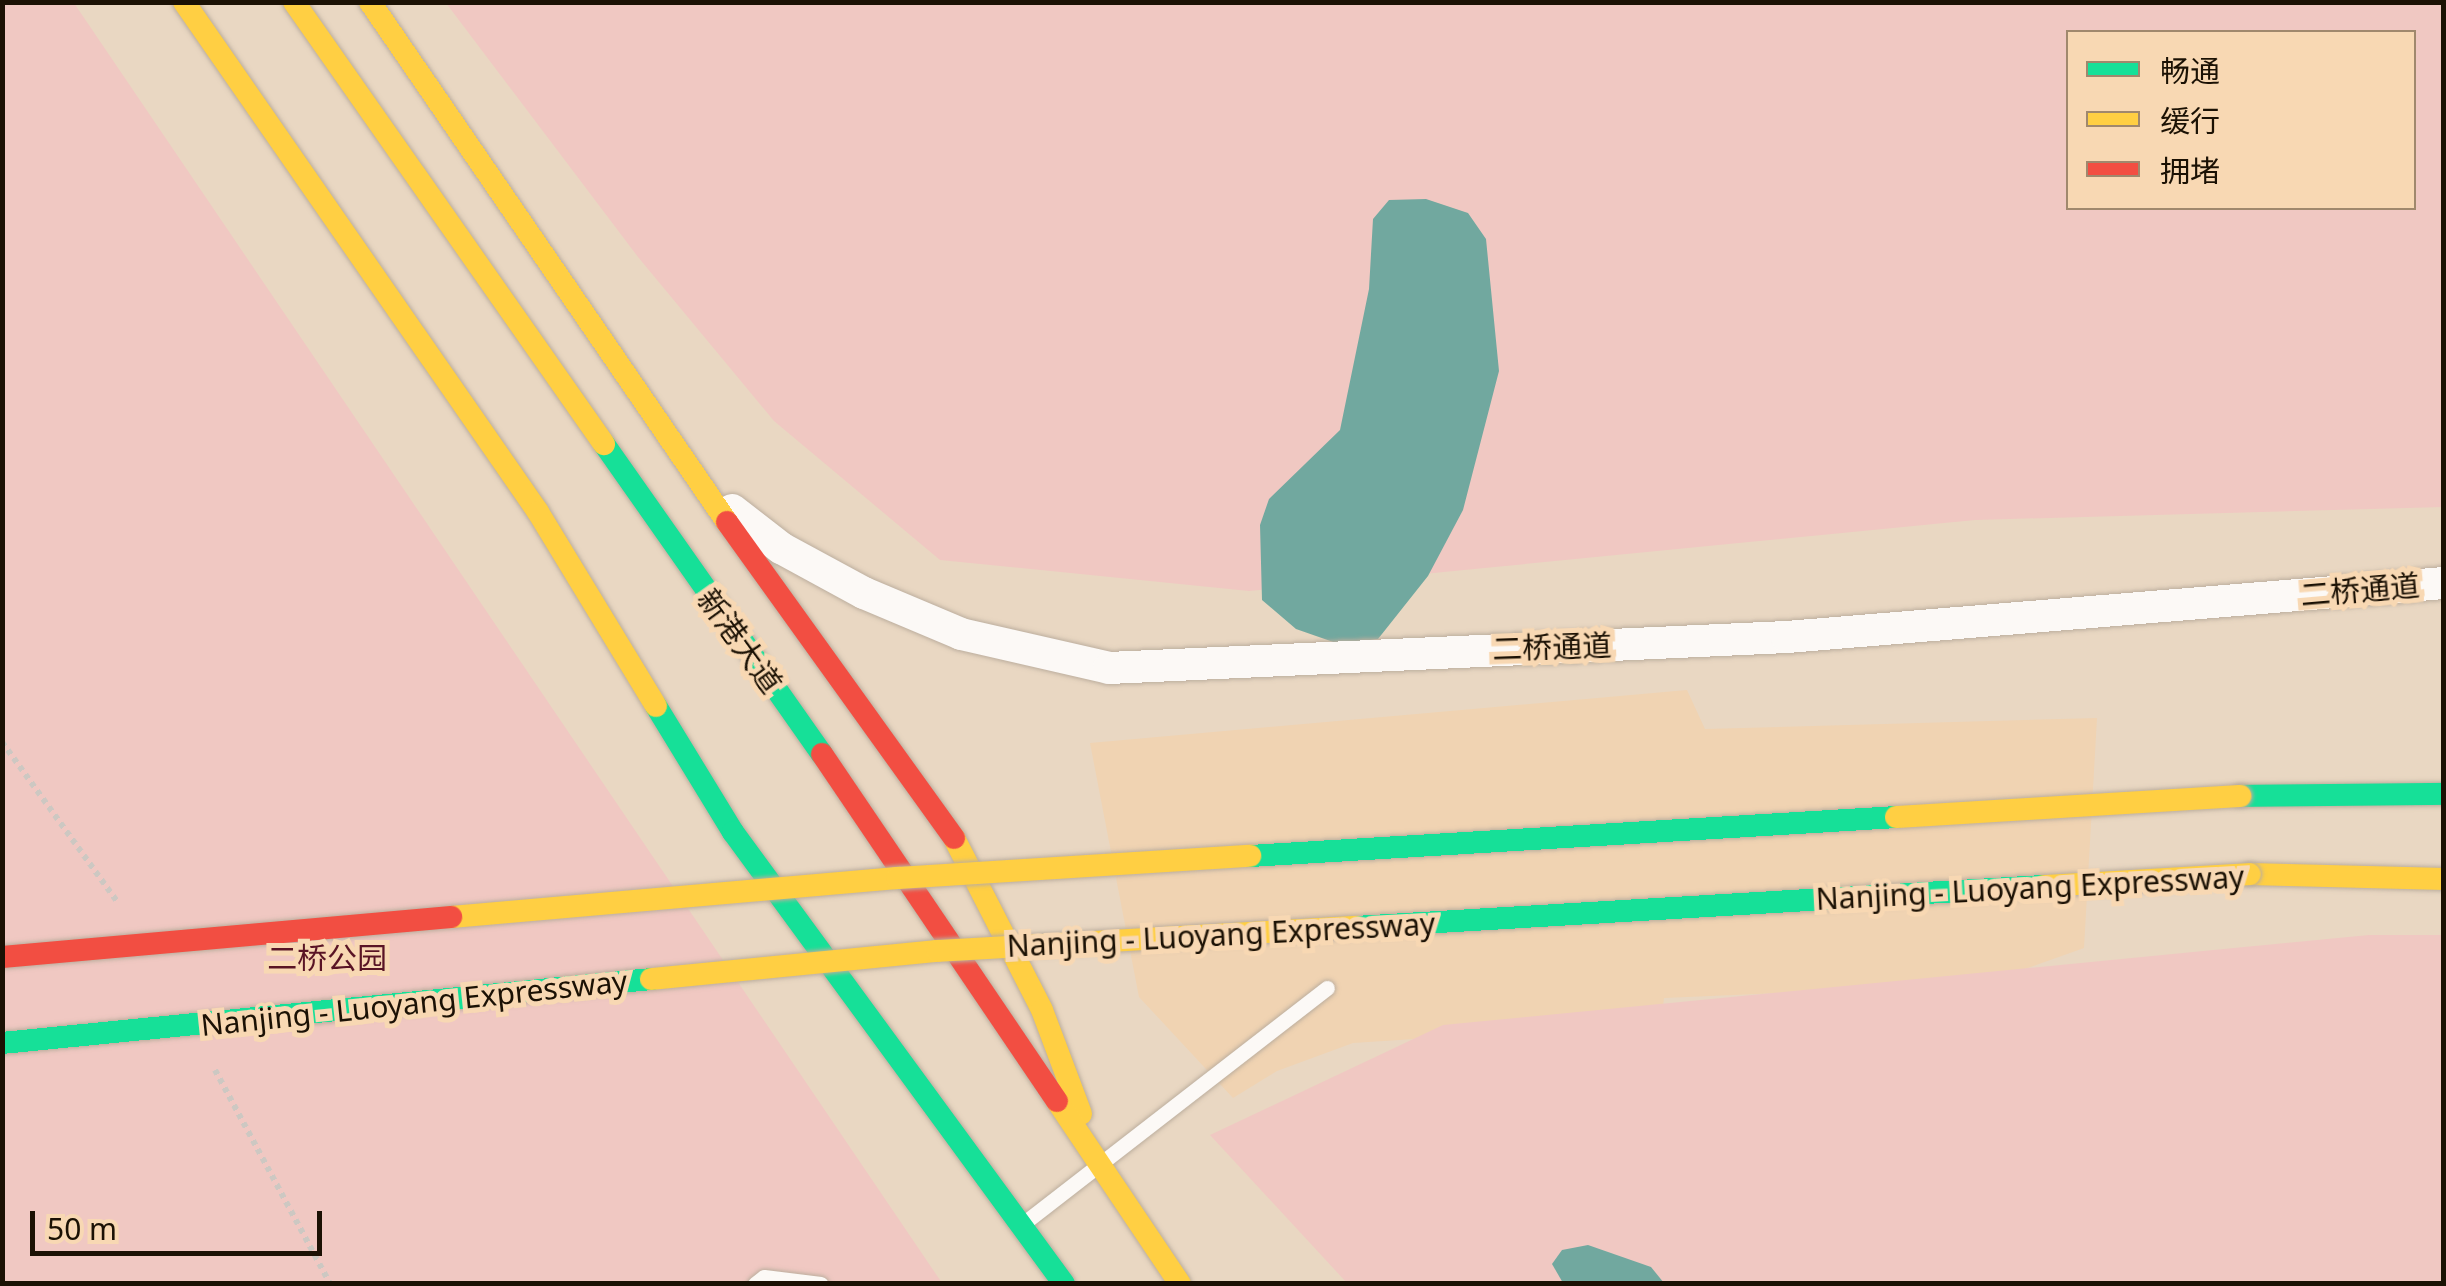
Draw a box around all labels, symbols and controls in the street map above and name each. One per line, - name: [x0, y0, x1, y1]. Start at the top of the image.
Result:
- legend: [2066, 30, 2416, 210]
- text: 畅通: [2160, 50, 2220, 91]
- text: 缓行: [2160, 100, 2220, 141]
- text: 拥堵: [2160, 150, 2220, 191]
- street label: 二桥通道: [2299, 567, 2421, 613]
- street label: 新港大道: [690, 582, 790, 700]
- street label: 二桥通道: [1491, 627, 1613, 667]
- street label: Nanjing - Luoyang Expressway: [1815, 859, 2245, 917]
- street label: Nanjing - Luoyang Expressway: [1006, 906, 1436, 964]
- park label: 二桥公园: [267, 940, 387, 976]
- street label: Nanjing - Luoyang Expressway: [199, 963, 629, 1043]
- scale bar: [35, 1191, 328, 1253]
- text: 50 m: [47, 1208, 117, 1249]

